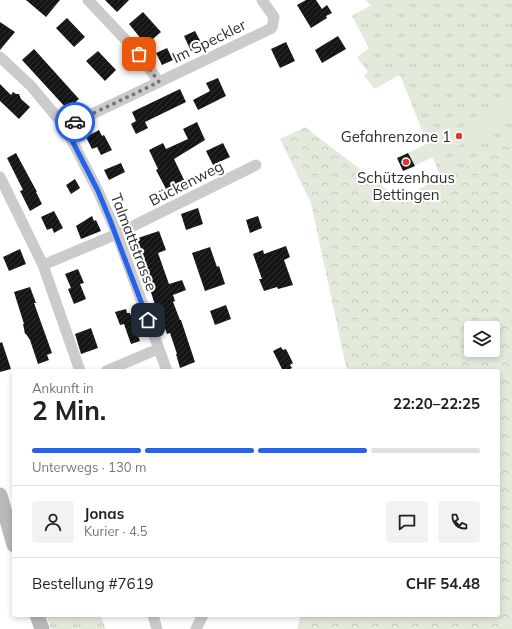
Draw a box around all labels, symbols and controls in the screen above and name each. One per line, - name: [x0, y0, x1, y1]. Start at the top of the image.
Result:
- street label: Im Speckler: [169, 15, 250, 67]
- pin: [122, 37, 156, 71]
- icon: bag: [128, 43, 150, 65]
- courier: [55, 102, 95, 142]
- icon: car: [64, 111, 86, 133]
- place label: Gefahrenzone 1: [341, 127, 451, 146]
- marker: Gefahrenzone 1: [454, 131, 464, 141]
- street label: Bückenweg: [146, 156, 226, 210]
- marker: Schützenhaus Bettingen: [401, 157, 411, 167]
- place label: Schützenhaus Bettingen: [357, 168, 455, 204]
- street label: Talmattstrasse: [107, 191, 161, 293]
- pin: [131, 303, 165, 337]
- icon: home: [137, 309, 159, 331]
- map controls: [464, 321, 500, 357]
- button: layers: [464, 321, 500, 357]
- text: Ankunft in: [32, 380, 94, 396]
- text: 2 Min.: [32, 394, 106, 427]
- text: 22:20–22:25: [393, 394, 480, 413]
- text: Unterwegs · 130 m: [32, 459, 146, 475]
- button: person: [32, 501, 74, 543]
- button: chat: [386, 501, 428, 543]
- button: phone: [438, 501, 480, 543]
- text: Jonas: [84, 504, 124, 523]
- text: Kurier · 4.5: [84, 523, 148, 539]
- text: Bestellung #7619: [32, 574, 154, 593]
- text: CHF 54.48: [406, 574, 480, 593]

